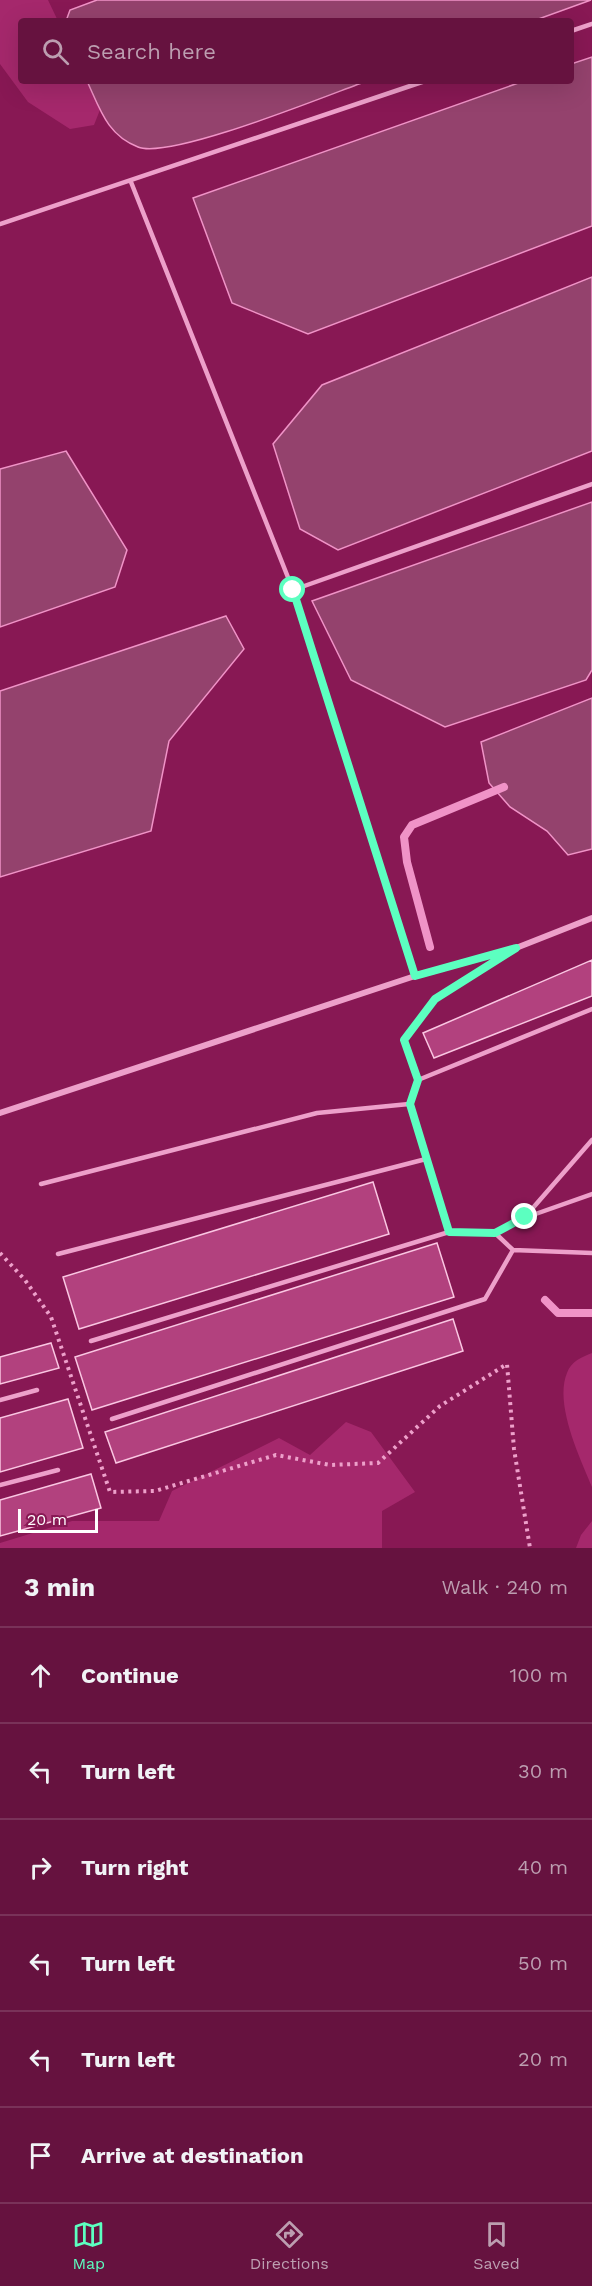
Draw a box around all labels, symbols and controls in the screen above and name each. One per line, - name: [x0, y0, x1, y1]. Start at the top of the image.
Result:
- search box: [18, 18, 574, 84]
- icon: search: [39, 35, 72, 68]
- text: Search here: [87, 39, 216, 64]
- route start: [279, 576, 305, 602]
- route end: [511, 1203, 537, 1229]
- scale bar: [18, 1506, 98, 1534]
- text: 20 m: [27, 1510, 67, 1529]
- text: 3 min: [24, 1572, 95, 1602]
- text: Walk · 240 m: [441, 1575, 568, 1599]
- icon: ahead: [24, 1659, 57, 1692]
- text: Continue: [81, 1663, 179, 1688]
- text: 100 m: [509, 1663, 568, 1687]
- icon: left: [24, 1755, 57, 1788]
- text: Turn left: [81, 1759, 175, 1784]
- text: 30 m: [518, 1759, 568, 1783]
- icon: right: [24, 1851, 57, 1884]
- text: Turn right: [81, 1855, 188, 1880]
- text: 40 m: [517, 1855, 568, 1879]
- icon: left: [24, 1947, 57, 1980]
- text: Turn left: [81, 1951, 175, 1976]
- text: 50 m: [518, 1951, 568, 1975]
- icon: left: [24, 2043, 57, 2076]
- text: Turn left: [81, 2047, 175, 2072]
- text: 20 m: [518, 2047, 568, 2071]
- icon: arrive: [24, 2139, 57, 2172]
- text: Arrive at destination: [81, 2143, 304, 2168]
- tab: Map: [72, 2218, 105, 2273]
- tab: Directions: [250, 2218, 329, 2273]
- tab: Saved: [473, 2218, 520, 2273]

